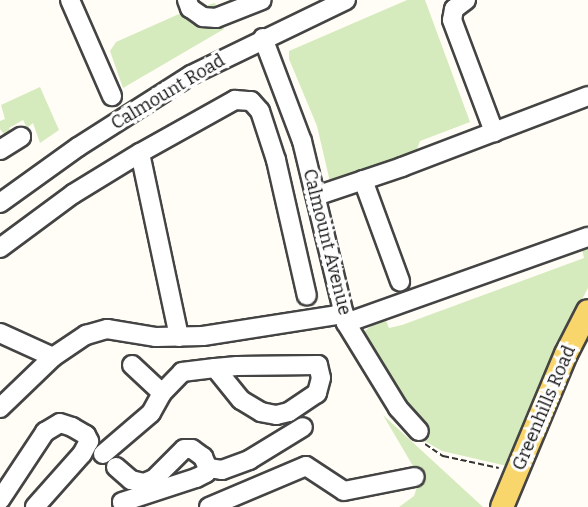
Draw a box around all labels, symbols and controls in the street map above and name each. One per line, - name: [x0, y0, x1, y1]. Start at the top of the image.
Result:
- street label: Calmount Road: [107, 50, 229, 134]
- street label: Calmount Avenue: [298, 167, 356, 317]
- street label: Greenhills Road: [508, 342, 580, 474]

